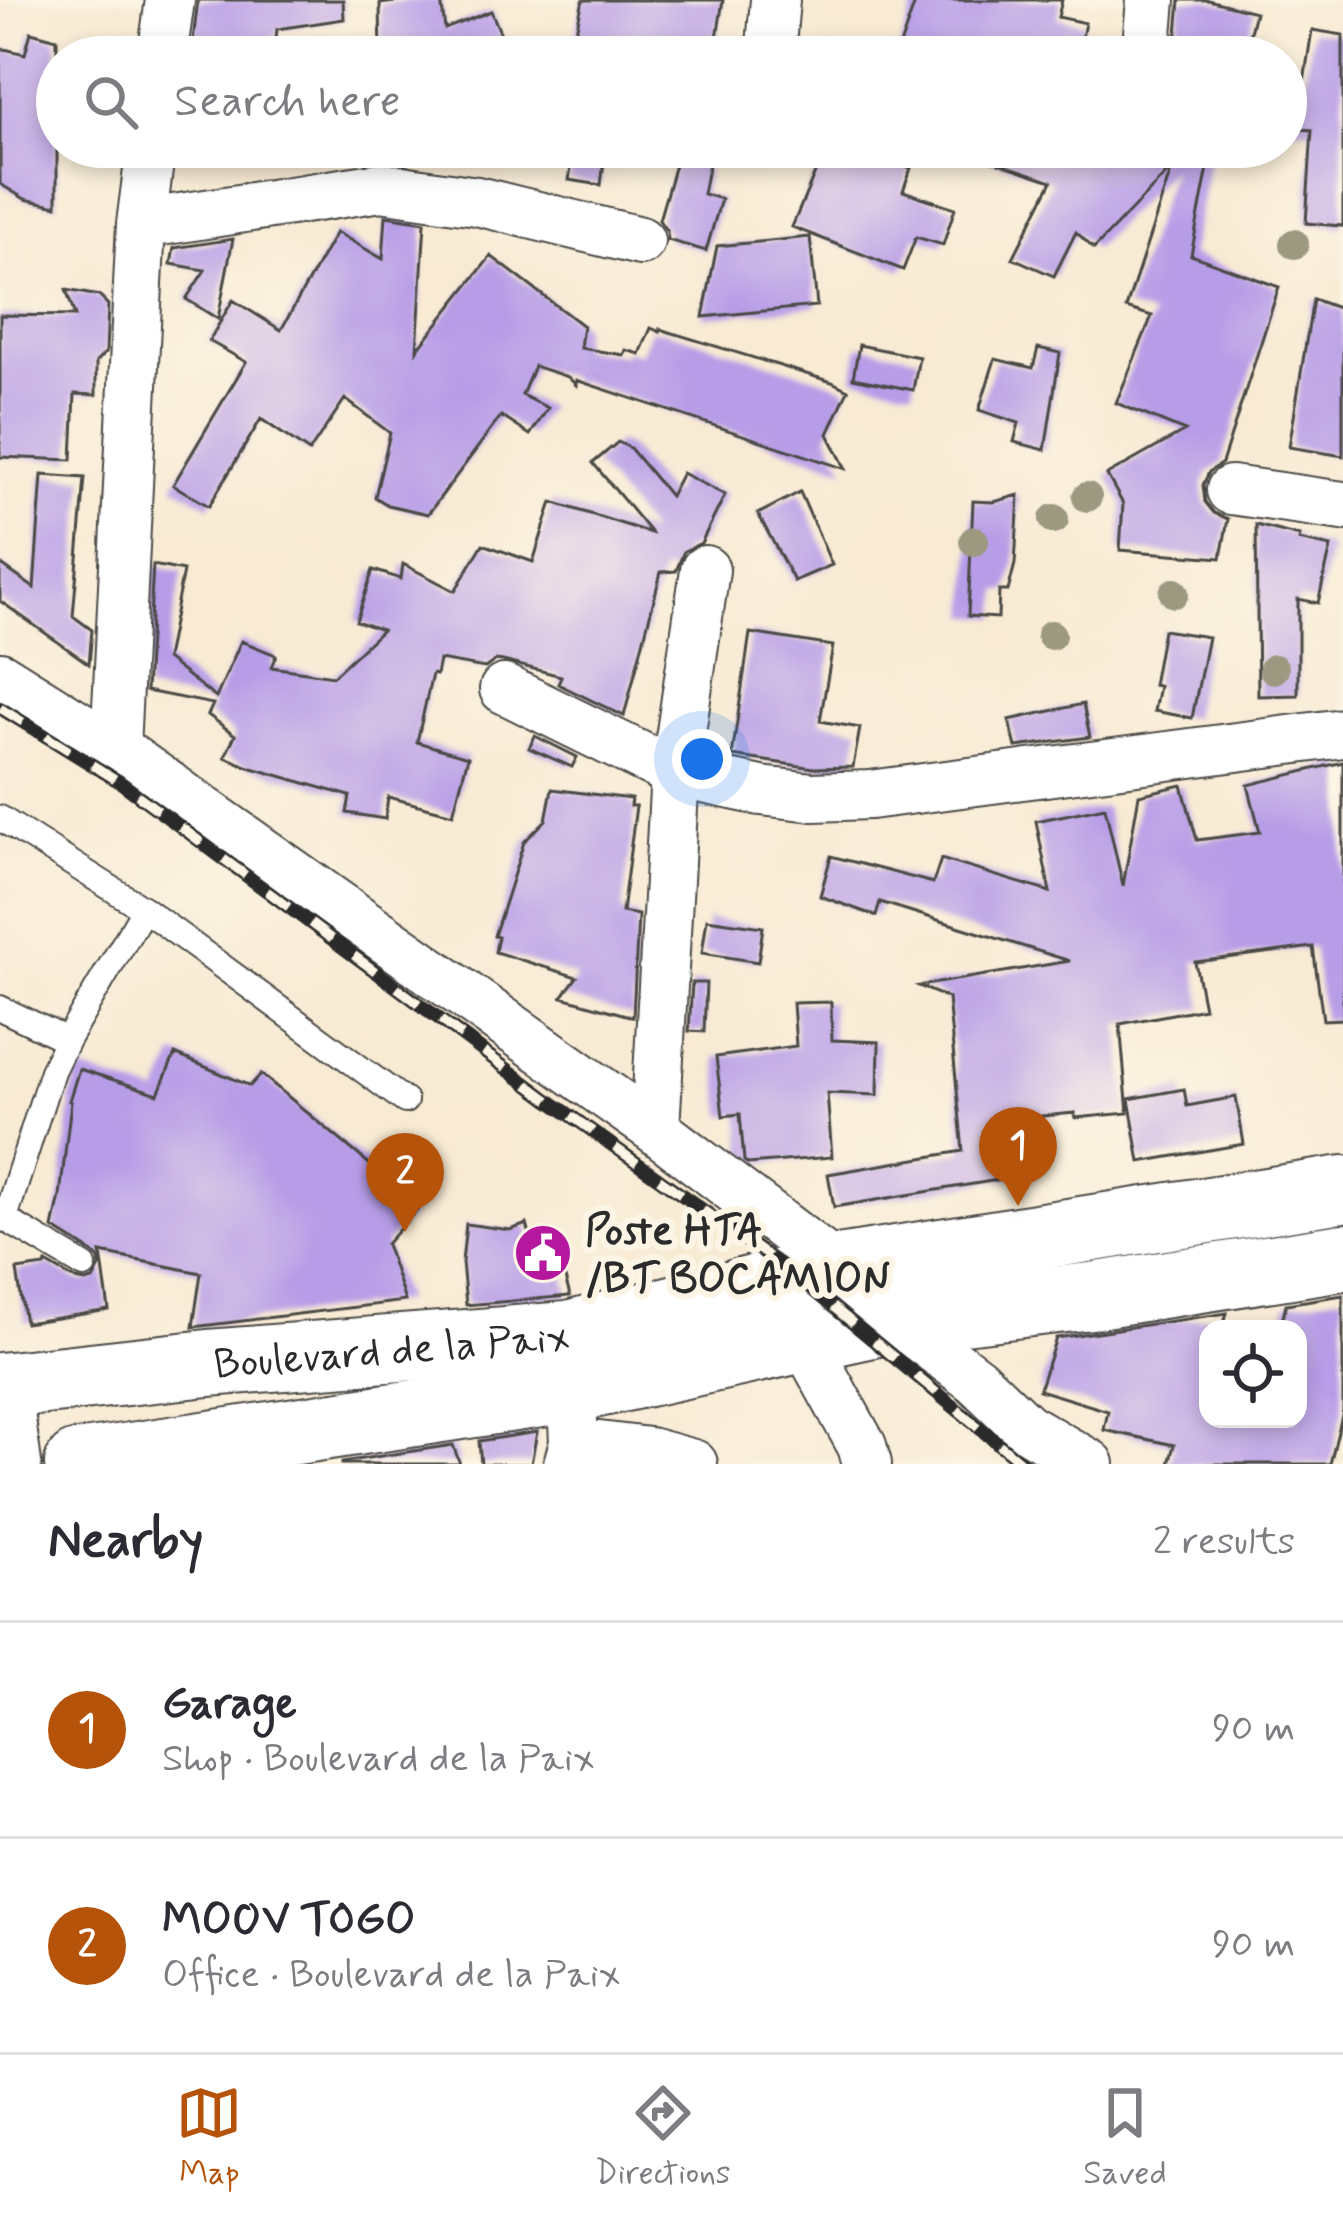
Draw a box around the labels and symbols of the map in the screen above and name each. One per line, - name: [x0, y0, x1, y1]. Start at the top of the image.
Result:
- your location: [672, 729, 732, 789]
- pin: 1: [979, 1107, 1057, 1206]
- pin: 2: [366, 1133, 444, 1232]
- place label: Poste HTA /BT BOCAMION: [585, 1205, 890, 1308]
- public building icon: Poste HTA /BT BOCAMION: [512, 1222, 574, 1284]
- street label: Boulevard de la Paix: [212, 1311, 571, 1393]

